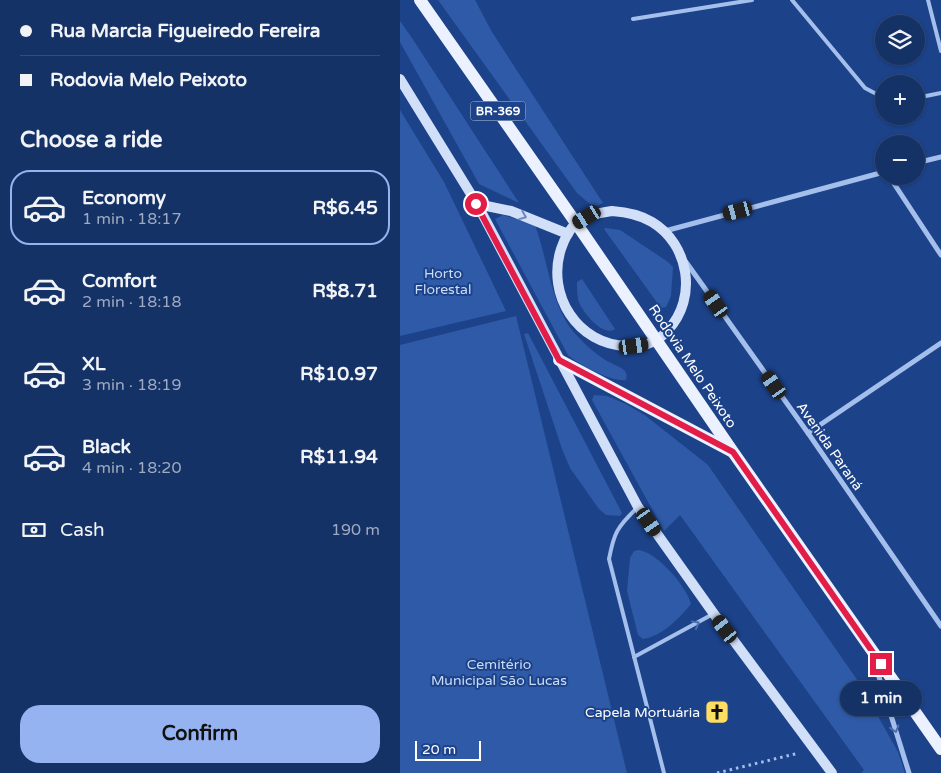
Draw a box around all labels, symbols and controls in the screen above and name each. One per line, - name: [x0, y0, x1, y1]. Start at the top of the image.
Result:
- map controls: [875, 15, 925, 185]
- button: layers: [875, 15, 925, 65]
- text: Rua Marcia Figueiredo Fereira: [50, 20, 321, 42]
- text: Rodovia Melo Peixoto: [50, 69, 247, 91]
- button: +: [875, 75, 925, 125]
- road number: BR-369: [470, 102, 526, 120]
- text: Choose a ride: [20, 127, 163, 153]
- button: −: [875, 135, 925, 185]
- icon: car: [22, 185, 67, 230]
- text: Economy: [82, 187, 166, 209]
- route start: [465, 193, 487, 215]
- text: R$6.45: [312, 197, 378, 219]
- car: [721, 200, 754, 222]
- car: [570, 203, 603, 231]
- text: 1 min · 18:17: [82, 209, 181, 229]
- one-way arrow: [518, 210, 527, 220]
- park label: Horto Florestal: [415, 265, 471, 298]
- icon: car: [22, 268, 67, 313]
- text: Comfort: [82, 270, 156, 292]
- text: R$8.71: [312, 280, 378, 302]
- car: [701, 287, 730, 321]
- text: 2 min · 18:18: [82, 292, 181, 312]
- street label: Rodovia Melo Peixoto: [645, 301, 740, 431]
- car: [618, 336, 649, 356]
- icon: car: [22, 351, 67, 396]
- text: XL: [82, 353, 106, 375]
- text: R$10.97: [300, 363, 378, 385]
- car: [759, 368, 788, 402]
- text: 3 min · 18:19: [82, 375, 181, 395]
- street label: Avenida Paraná: [793, 399, 866, 494]
- icon: car: [22, 434, 67, 479]
- text: Black: [82, 436, 131, 458]
- text: R$11.94: [300, 446, 378, 468]
- text: 4 min · 18:20: [82, 458, 181, 478]
- car: [634, 505, 663, 539]
- icon: cash: [20, 516, 48, 544]
- text: Cash: [60, 519, 105, 541]
- text: 190 m: [331, 520, 380, 540]
- car: [709, 613, 740, 645]
- one-way arrow: [691, 620, 700, 630]
- route end: [870, 653, 892, 675]
- park label: Cemitério Municipal São Lucas: [431, 656, 567, 689]
- callout: 1 min: [840, 682, 922, 716]
- text: 1 min: [860, 688, 902, 708]
- church icon: Capela Mortuária: [704, 699, 730, 725]
- place label: Capela Mortuária: [585, 704, 700, 721]
- button: Confirm: [20, 705, 380, 763]
- one-way arrow: [889, 724, 899, 732]
- scale bar: [415, 738, 481, 761]
- text: 20 m: [422, 741, 456, 758]

